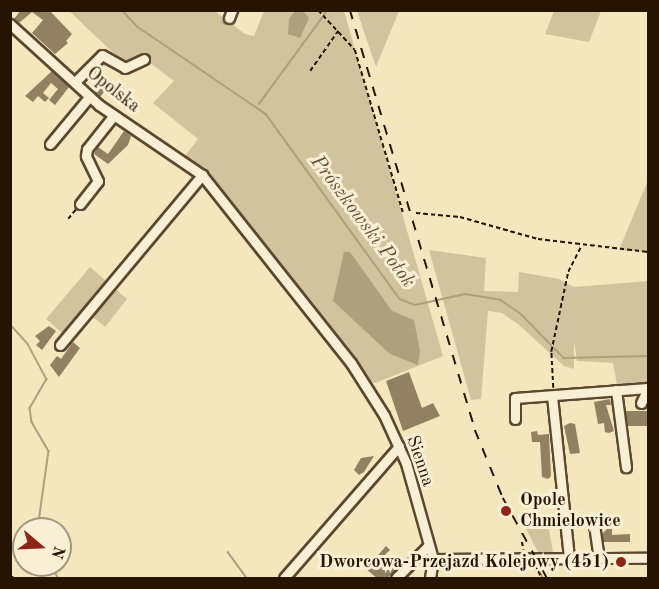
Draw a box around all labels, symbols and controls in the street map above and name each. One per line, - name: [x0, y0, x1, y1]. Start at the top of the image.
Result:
- street label: Opolska: [82, 62, 144, 118]
- water label: Prószkowski Potok: [304, 151, 420, 293]
- street label: Sienna: [401, 433, 439, 489]
- place label: Opole Chmielowice: [520, 490, 621, 532]
- marker: Opole Chmielowice: [497, 502, 515, 520]
- north arrow: [12, 517, 72, 577]
- text: N: [48, 544, 67, 561]
- place label: Dworcowa-Przejazd Kolejowy (451): [319, 551, 609, 573]
- marker: Dworcowa-Przejazd Kolejowy (451): [614, 555, 628, 569]

